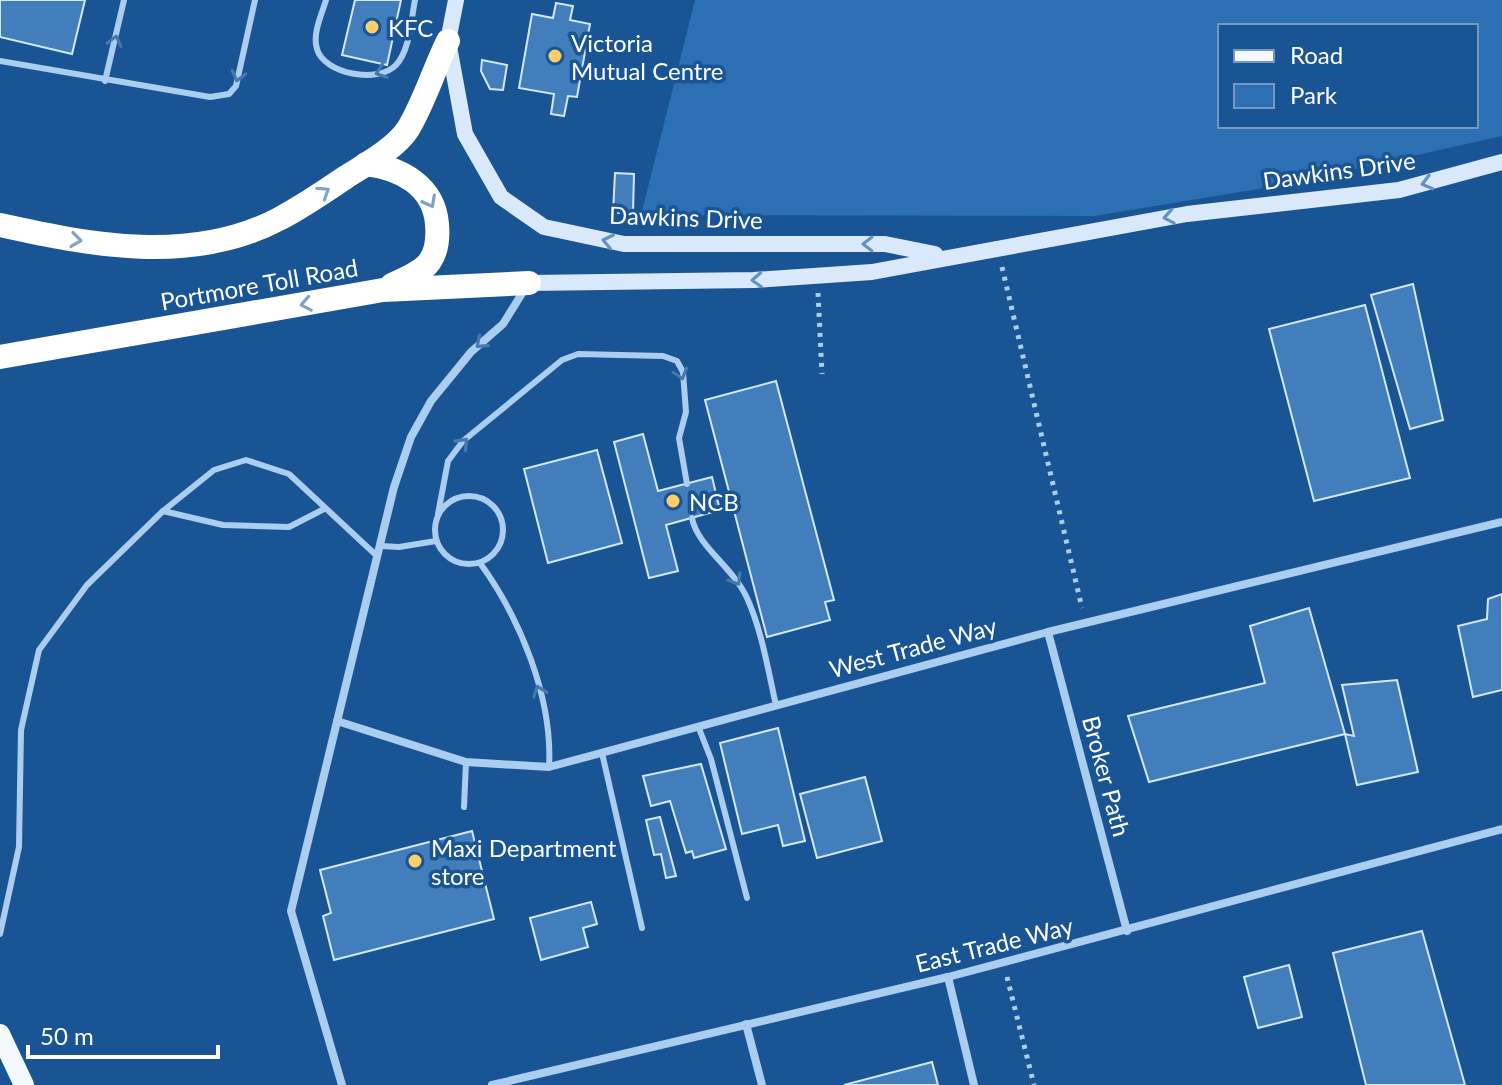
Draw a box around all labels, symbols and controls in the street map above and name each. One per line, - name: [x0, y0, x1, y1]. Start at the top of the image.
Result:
- place label: KFC: [388, 13, 433, 42]
- marker: KFC: [363, 18, 381, 36]
- legend: [1218, 24, 1478, 128]
- place label: Victoria Mutual Centre: [571, 28, 723, 85]
- one-way arrow: [106, 34, 123, 48]
- text: Road: [1290, 40, 1343, 69]
- marker: Victoria Mutual Centre: [546, 47, 564, 65]
- one-way arrow: [375, 62, 389, 79]
- one-way arrow: [230, 69, 247, 82]
- text: Park: [1290, 80, 1338, 109]
- street label: Dawkins Drive: [1261, 145, 1417, 195]
- one-way arrow: [1420, 173, 1434, 190]
- one-way arrow: [315, 187, 330, 202]
- one-way arrow: [420, 193, 435, 208]
- street label: Dawkins Drive: [609, 200, 763, 234]
- one-way arrow: [1163, 208, 1176, 225]
- one-way arrow: [70, 232, 83, 249]
- one-way arrow: [602, 233, 615, 250]
- one-way arrow: [861, 235, 874, 253]
- street label: Portmore Toll Road: [158, 252, 360, 316]
- one-way arrow: [750, 271, 763, 288]
- one-way arrow: [300, 294, 313, 311]
- one-way arrow: [476, 333, 491, 348]
- one-way arrow: [672, 367, 688, 380]
- one-way arrow: [454, 438, 469, 452]
- place label: NCB: [689, 487, 739, 516]
- marker: NCB: [664, 492, 682, 510]
- one-way arrow: [726, 571, 741, 586]
- street label: West Trade Way: [826, 611, 1000, 683]
- one-way arrow: [532, 685, 549, 699]
- street label: Broker Path: [1077, 713, 1137, 839]
- place label: Maxi Department store: [431, 833, 617, 890]
- marker: Maxi Department store: [406, 852, 424, 870]
- street label: East Trade Way: [912, 910, 1076, 978]
- scale bar: [28, 1009, 218, 1059]
- text: 50 m: [40, 1021, 94, 1050]

